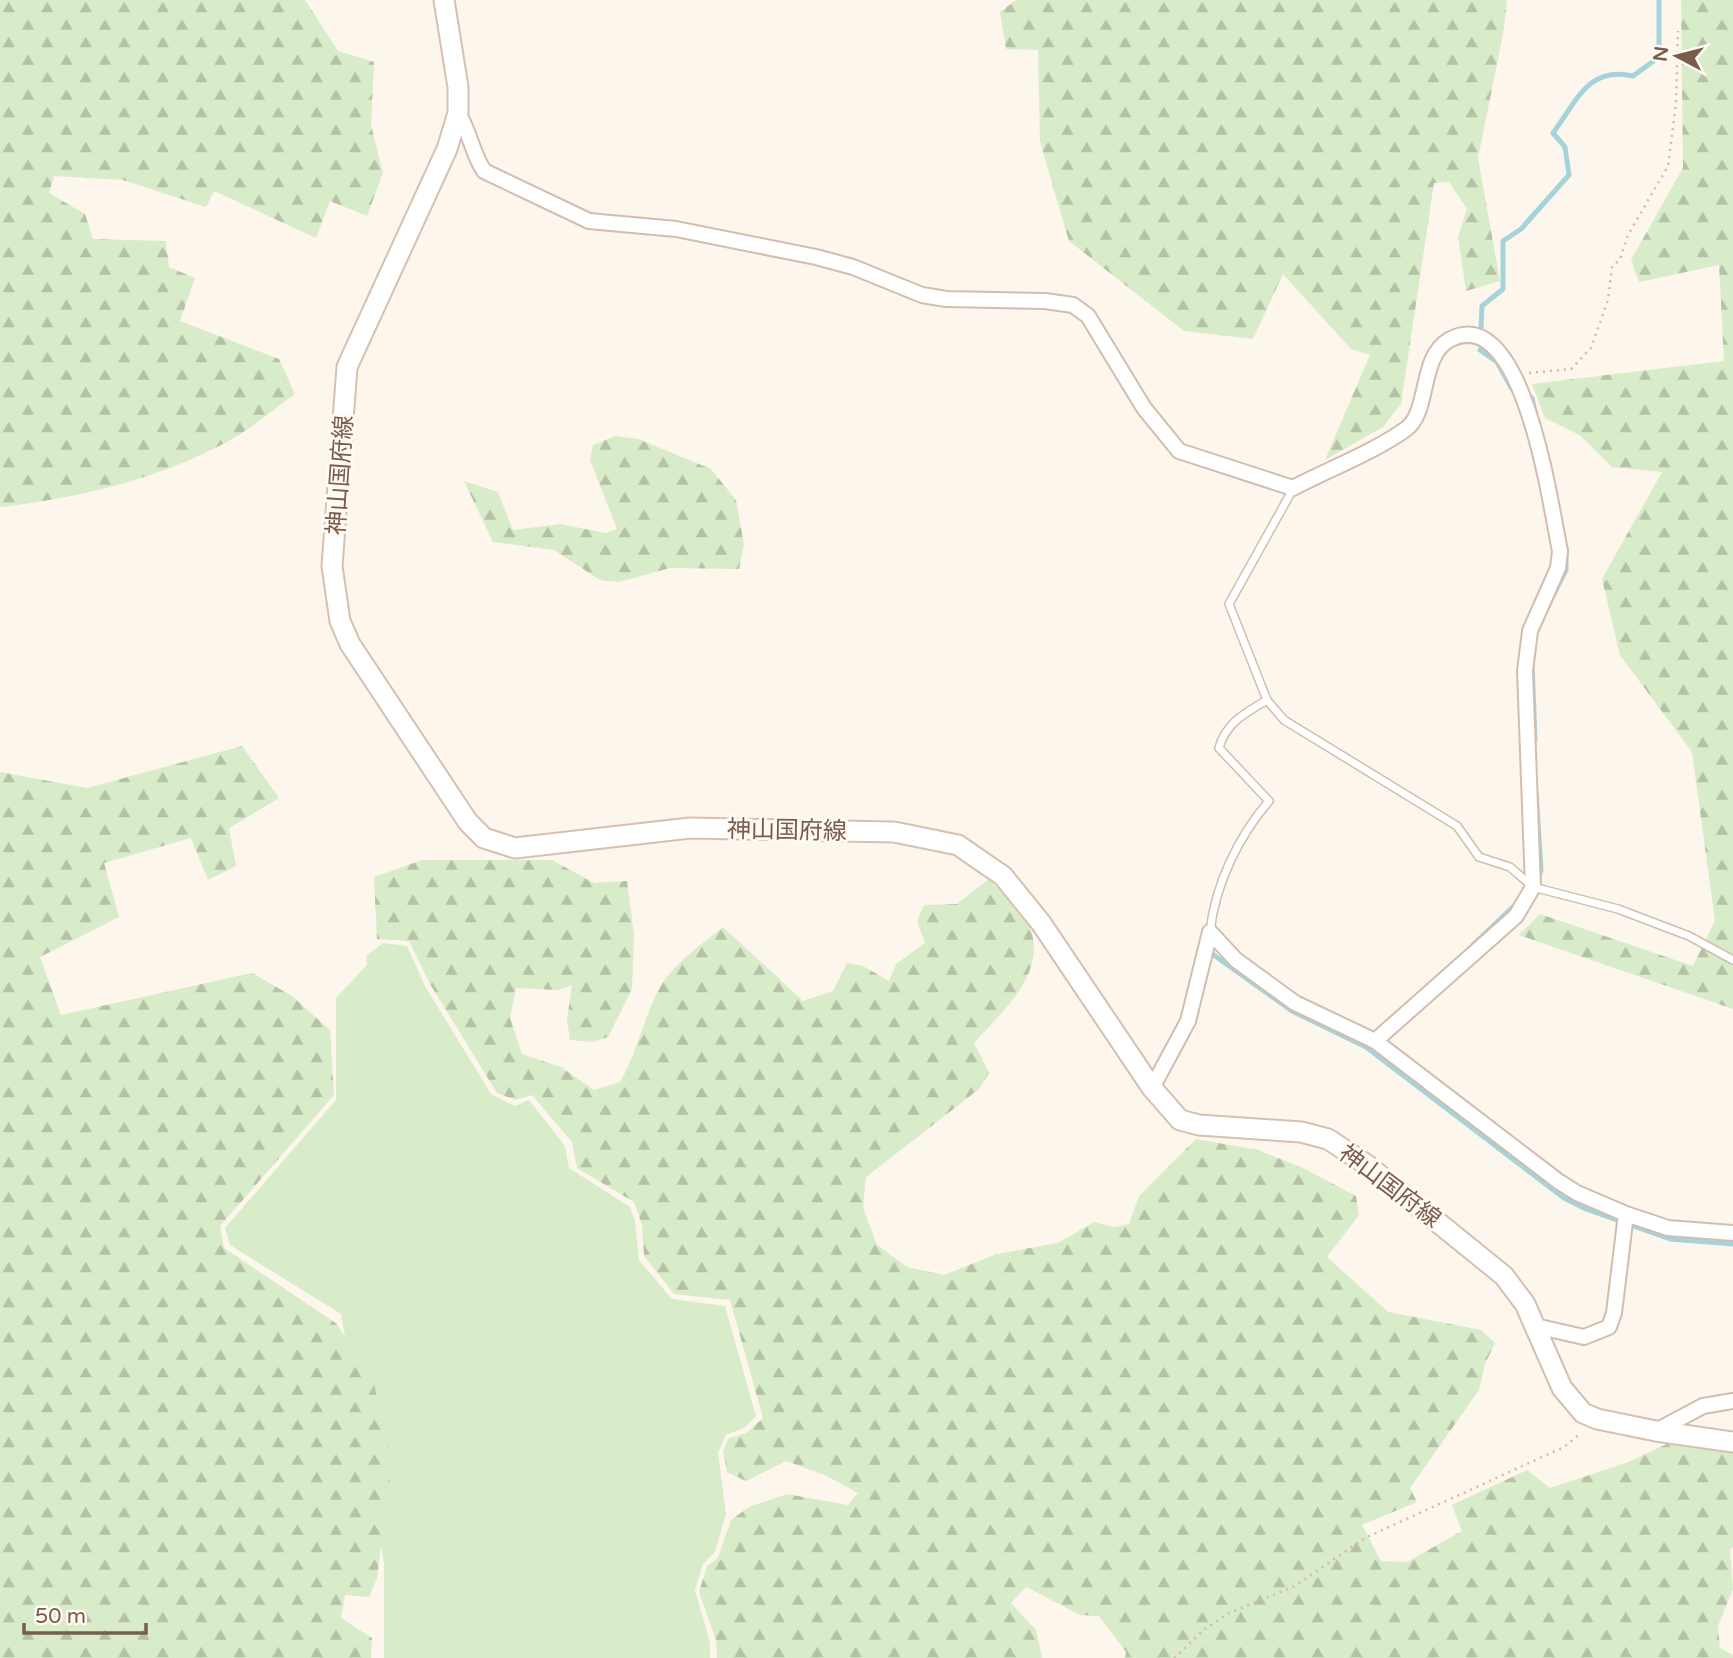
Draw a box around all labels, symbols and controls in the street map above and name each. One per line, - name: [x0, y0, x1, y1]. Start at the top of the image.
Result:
- north arrow: [1642, 21, 1712, 91]
- text: N: [1649, 45, 1673, 63]
- street label: 神山国府線: [322, 414, 359, 536]
- street label: 神山国府線: [727, 815, 847, 846]
- street label: 神山国府線: [1333, 1139, 1446, 1234]
- scale bar: [24, 1592, 147, 1636]
- text: 50 m: [35, 1604, 86, 1629]

